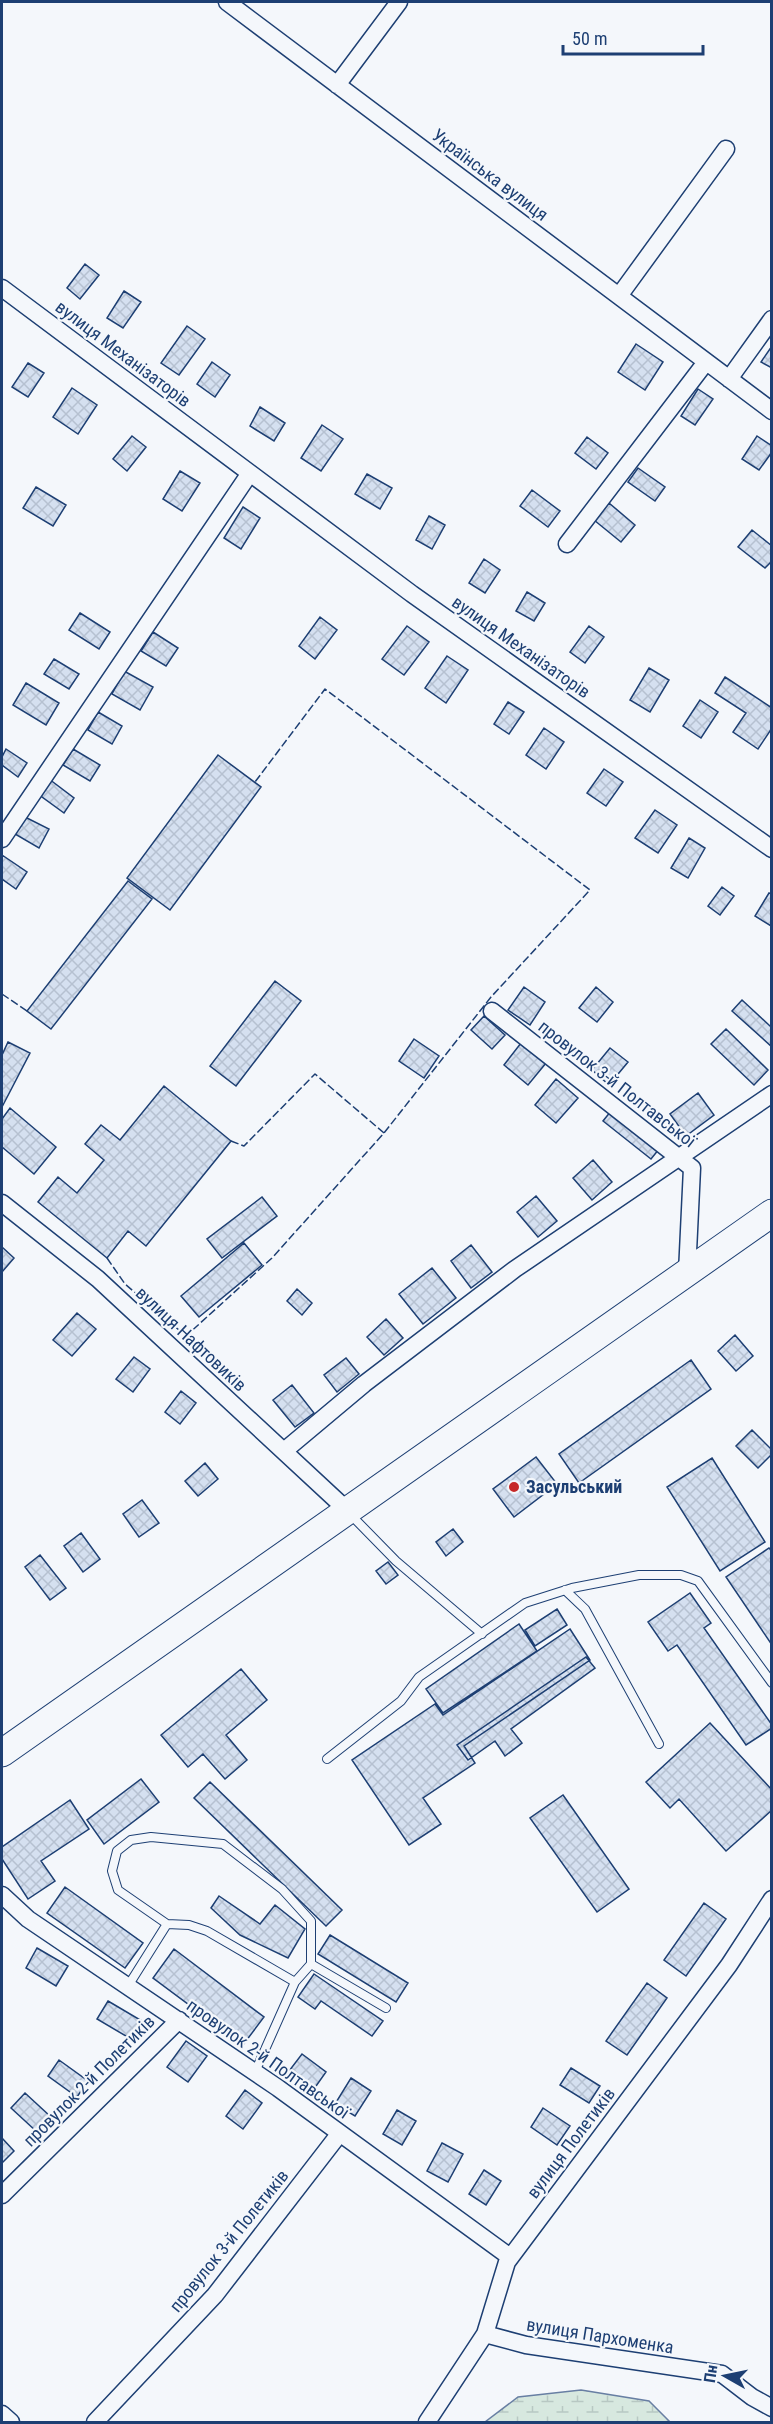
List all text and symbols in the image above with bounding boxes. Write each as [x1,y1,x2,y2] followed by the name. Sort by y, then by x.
[563,18,702,56] scale bar
[572,28,607,49] text: 50 m
[428,124,552,225] street label: Українська вулиця
[52,296,195,411] street label: вулиця Механізаторів
[448,591,594,702] street label: вулиця Механізаторів
[534,1016,701,1152] street label: провулок 3-й Полтавської
[132,1282,251,1395] street label: вулиця Нафтовиків
[526,1476,622,1497] place label: Засульський
[507,1480,521,1494] marker: Засульський
[183,1994,354,2123] street label: провулок 2-й Полтавської
[19,2011,159,2151] street label: провулок 2-й Полетиків
[522,2083,619,2202] street label: вулиця Полетиків
[165,2165,292,2316] street label: провулок 3-й Полетиків
[525,2314,675,2358] street label: вулиця Пархоменка
[695,2346,755,2406] north arrow
[700,2363,721,2384] text: Пн

